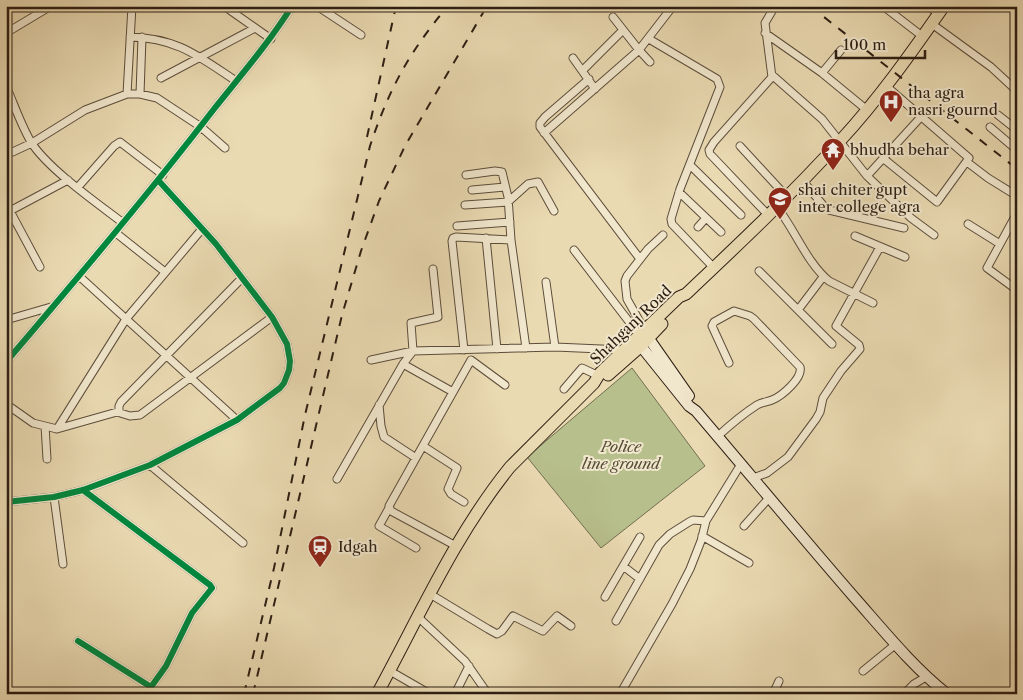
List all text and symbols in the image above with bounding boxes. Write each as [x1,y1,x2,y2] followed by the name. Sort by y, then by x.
[836,28,924,60] scale bar
[843,35,886,54] text: 100 m
[908,83,998,119] place label: tha agra nasri gournd
[878,89,904,123] hospital icon: tha agra nasri gournd
[820,137,846,171] temple icon: bhudha behar
[850,140,950,159] place label: bhudha behar
[798,180,920,216] place label: shai chiter gupt inter college agra
[767,186,793,220] school or university icon: shai chiter gupt inter college agra
[586,281,675,368] street label: Shahganj Road
[582,437,662,473] park label: Police line ground
[307,534,333,568] station icon: Idgah
[338,537,378,556] place label: Idgah

